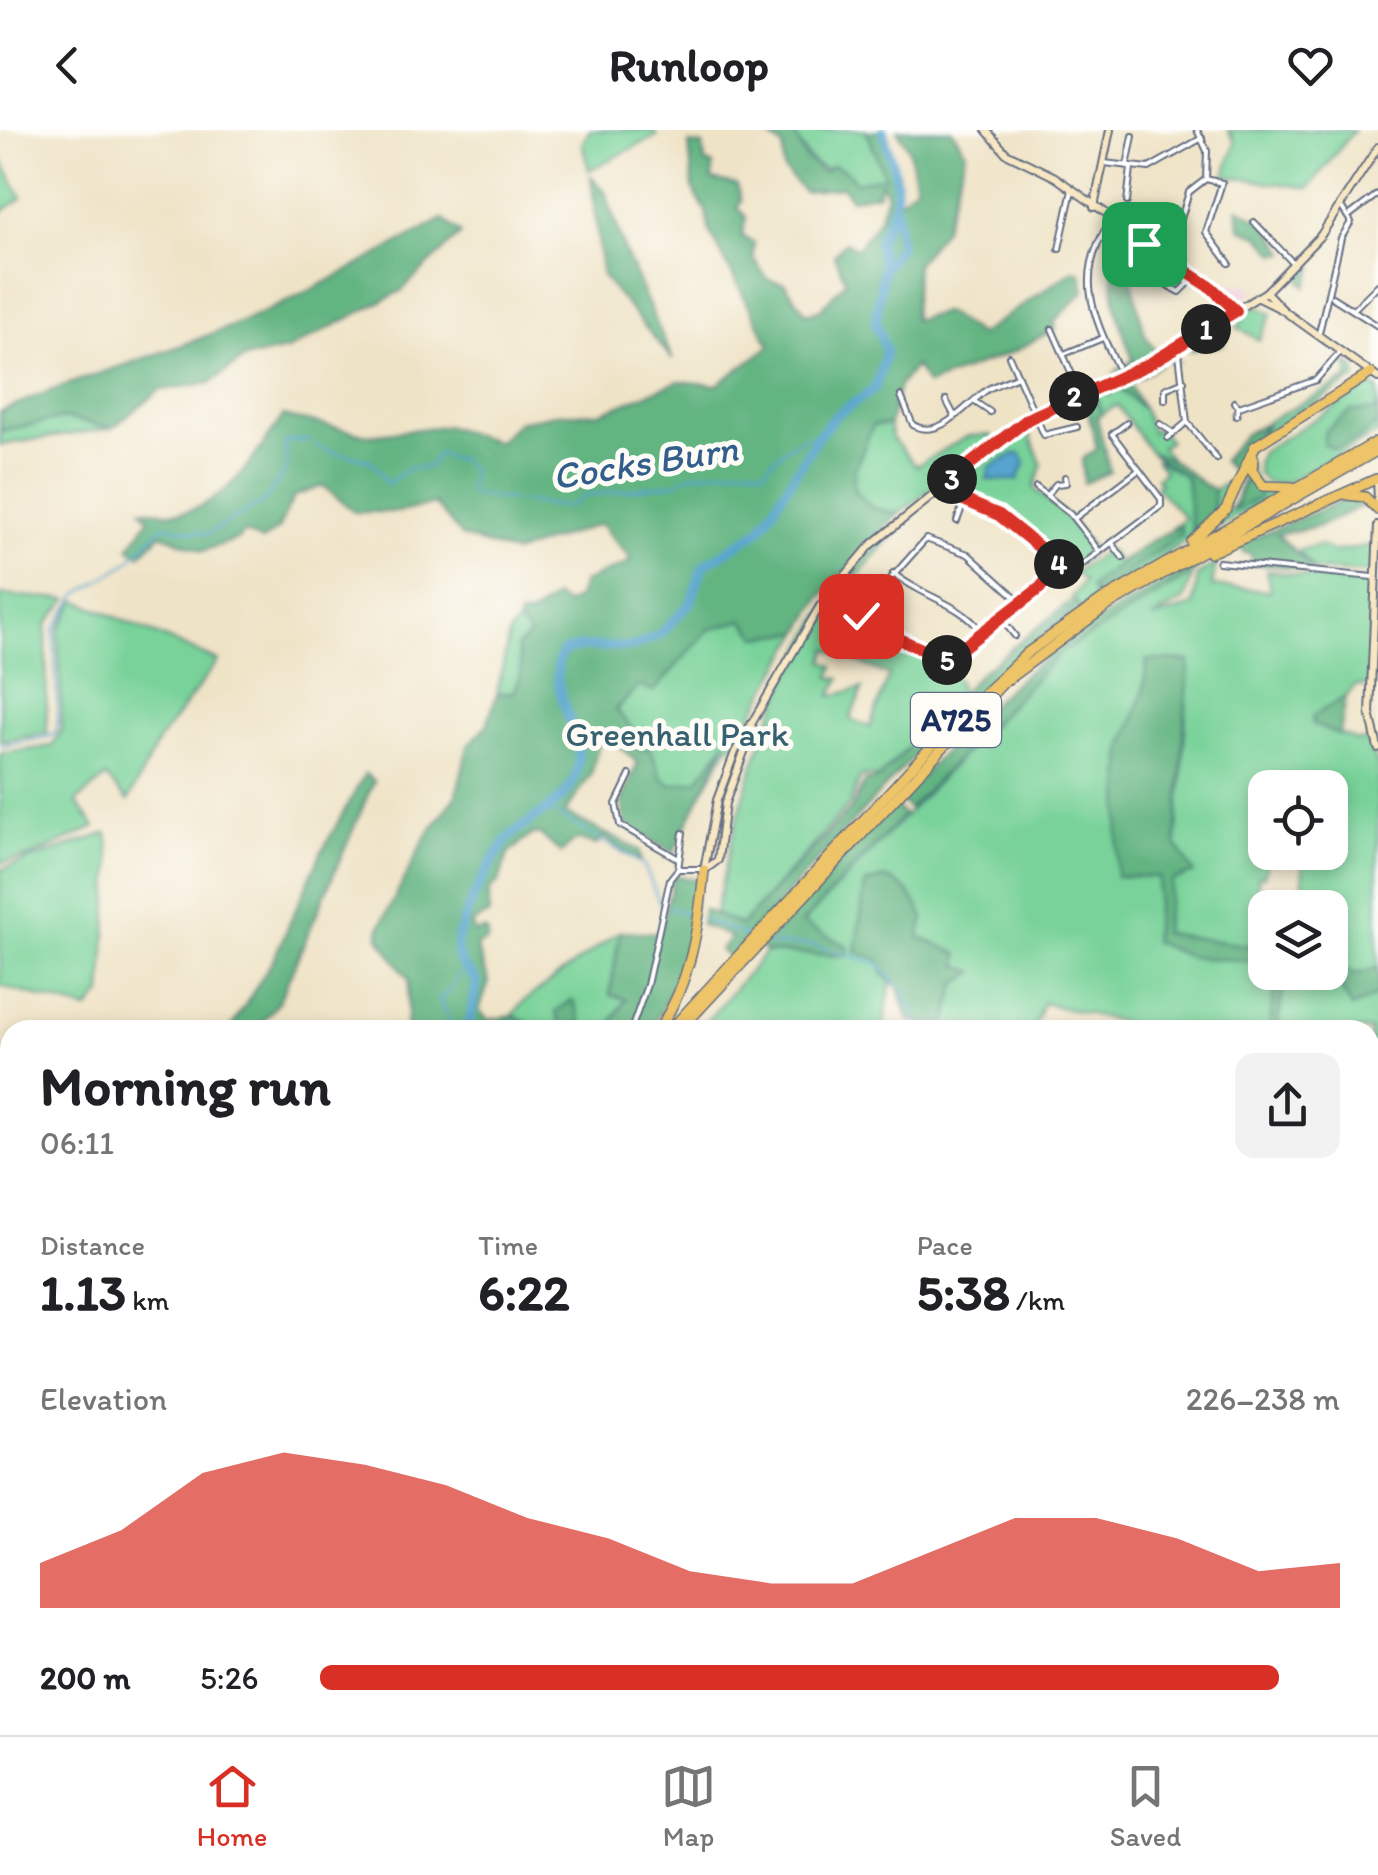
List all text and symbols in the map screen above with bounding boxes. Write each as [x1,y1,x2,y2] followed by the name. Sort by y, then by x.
[40,38,95,93] icon: back
[609,38,769,92] text: Runloop
[1283,38,1338,93] icon: heart
[1102,202,1187,287] pin
[1117,217,1172,272] icon: arrive
[1181,304,1231,354] pin: 1
[1200,312,1213,346] text: 1
[1049,371,1099,421] pin: 2
[1067,379,1081,413] text: 2
[549,425,742,499] water label: Cocks Burn
[927,454,977,504] pin: 3
[944,462,960,496] text: 3
[1034,539,1084,589] pin: 4
[1051,547,1067,581] text: 4
[819,574,904,659] pin
[834,589,889,644] icon: check
[922,635,972,685] pin: 5
[940,643,954,677] text: 5
[911,693,1001,747] road number: A725
[565,713,789,755] park label: Greenhall Park
[1248,770,1348,990] map controls
[1248,770,1348,870] button: locate
[1248,890,1348,990] button: layers
[40,1053,331,1119] text: Morning run
[1235,1053,1340,1158] button: share
[40,1124,114,1162] text: 06:11
[40,1228,145,1262] text: Distance
[478,1228,538,1262] text: Time
[917,1228,973,1262] text: Pace
[40,1262,126,1323] text: 1.13
[478,1262,570,1323] text: 6:22
[917,1262,1010,1323] text: 5:38
[126,1283,169,1317] text: km
[1010,1283,1065,1317] text: /km
[40,1380,167,1418] text: Elevation
[1186,1380,1340,1418] text: 226–238 m
[40,1659,130,1697] text: 200 m
[200,1659,258,1697] text: 5:26
[197,1759,267,1853] tab: Home
[661,1759,716,1853] tab: Map
[1110,1759,1181,1853] tab: Saved

